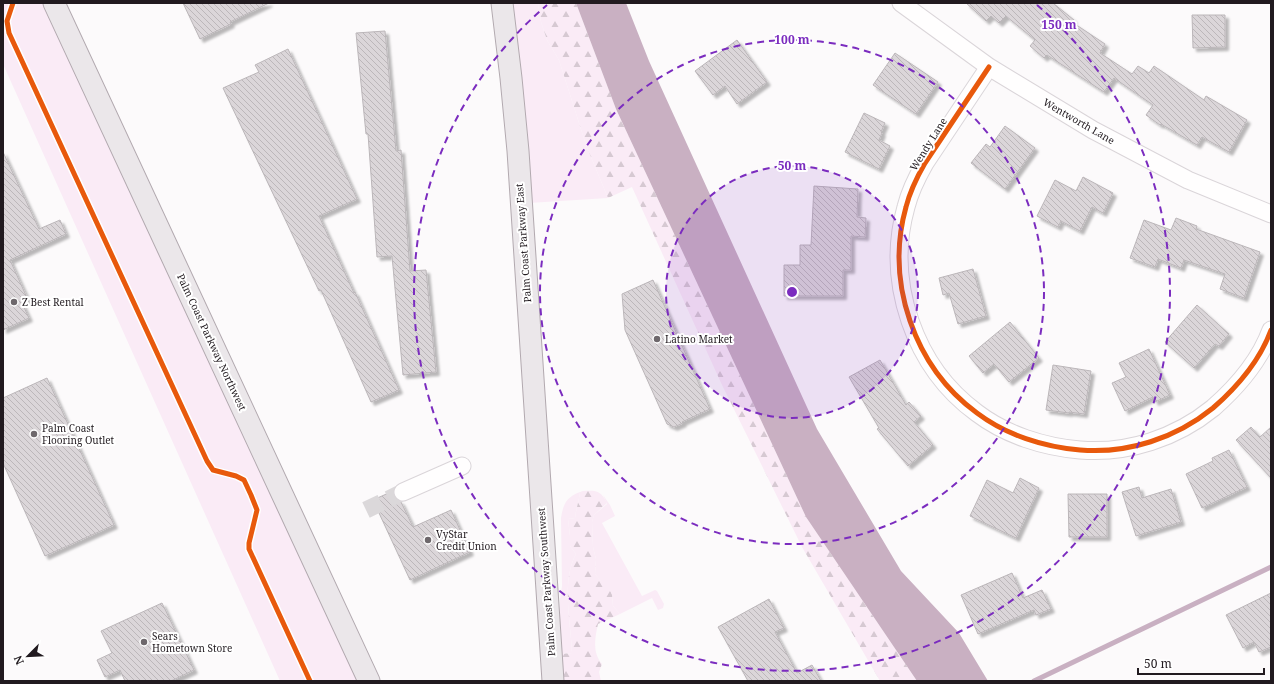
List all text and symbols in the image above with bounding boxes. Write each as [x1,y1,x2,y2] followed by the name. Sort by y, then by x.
[1041,16,1077,33] text: 150 m
[774,31,810,48] text: 100 m
[1041,95,1117,147] street label: Wentworth Lane
[906,115,950,173] street label: Wendy Lane
[778,157,806,174] text: 50 m
[512,182,534,303] street label: Palm Coast Parkway East
[174,271,250,413] street label: Palm Coast Parkway Northwest
[785,285,799,299] centre of rings
[22,295,84,309] place label: Z Best Rental
[9,297,19,307] marker: Z Best Rental
[665,332,733,346] place label: Latino Market
[652,334,662,344] marker: Latino Market
[42,421,115,447] place label: Palm Coast Flooring Outlet
[29,429,39,439] marker: Palm Coast Flooring Outlet
[534,507,558,657] street label: Palm Coast Parkway Southwest
[436,527,497,553] place label: VyStar Credit Union
[423,535,433,545] marker: VyStar Credit Union
[152,629,232,655] place label: Sears Hometown Store
[8,636,48,676] north arrow
[139,637,149,647] marker: Sears Hometown Store
[1138,650,1264,676] scale bar
[10,653,27,667] text: N
[1144,655,1172,672] text: 50 m

